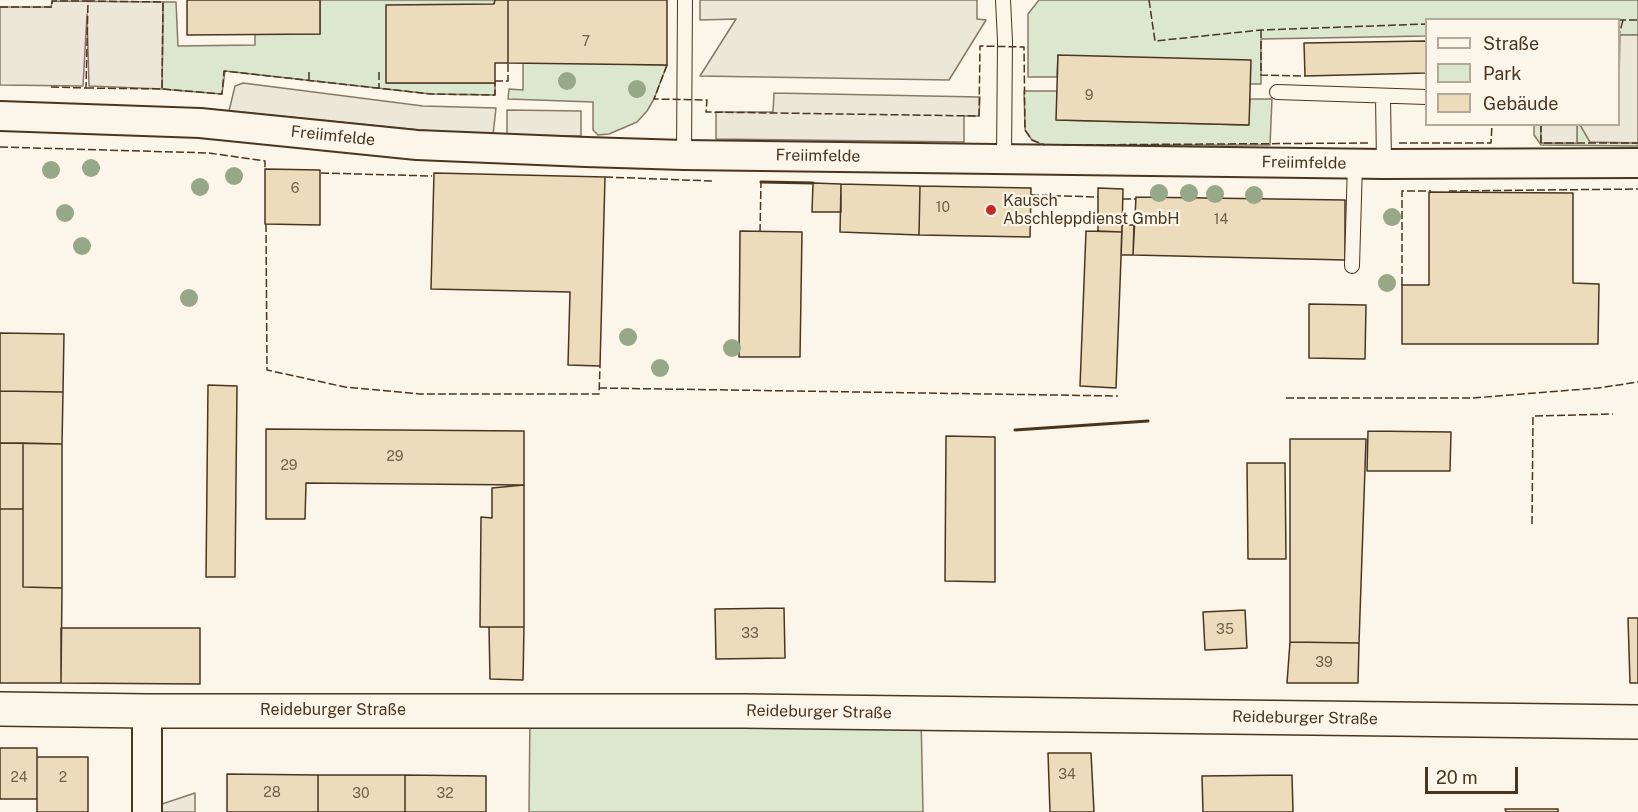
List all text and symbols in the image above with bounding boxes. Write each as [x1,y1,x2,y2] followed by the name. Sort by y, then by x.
[1425,18,1620,126] legend
[1483,33,1539,54] text: Straße
[582,34,590,50] house number: 7
[1483,63,1521,84] text: Park
[1085,88,1093,104] house number: 9
[1483,93,1558,114] text: Gebäude
[290,122,376,150] street label: Freiimfelde
[775,146,861,166] street label: Freiimfelde
[1261,153,1347,173] street label: Freiimfelde
[291,181,299,197] house number: 6
[1003,191,1179,229] place label: Kausch Abschleppdienst GmbH
[936,200,950,216] house number: 10
[984,203,998,217] marker: Kausch Abschleppdienst GmbH
[1214,212,1228,228] house number: 14
[386,449,404,465] house number: 29
[280,458,298,474] house number: 29
[1216,622,1234,638] house number: 35
[741,626,759,642] house number: 33
[1315,655,1333,671] house number: 39
[260,700,406,720] street label: Reideburger Straße
[746,701,892,723] street label: Reideburger Straße
[1232,707,1378,729] street label: Reideburger Straße
[1428,755,1521,793] scale bar
[1058,767,1076,783] house number: 34
[1436,767,1478,788] text: 20 m
[10,770,28,786] house number: 24
[59,770,67,786] house number: 2
[263,785,281,801] house number: 28
[352,786,370,802] house number: 30
[436,786,454,802] house number: 32

